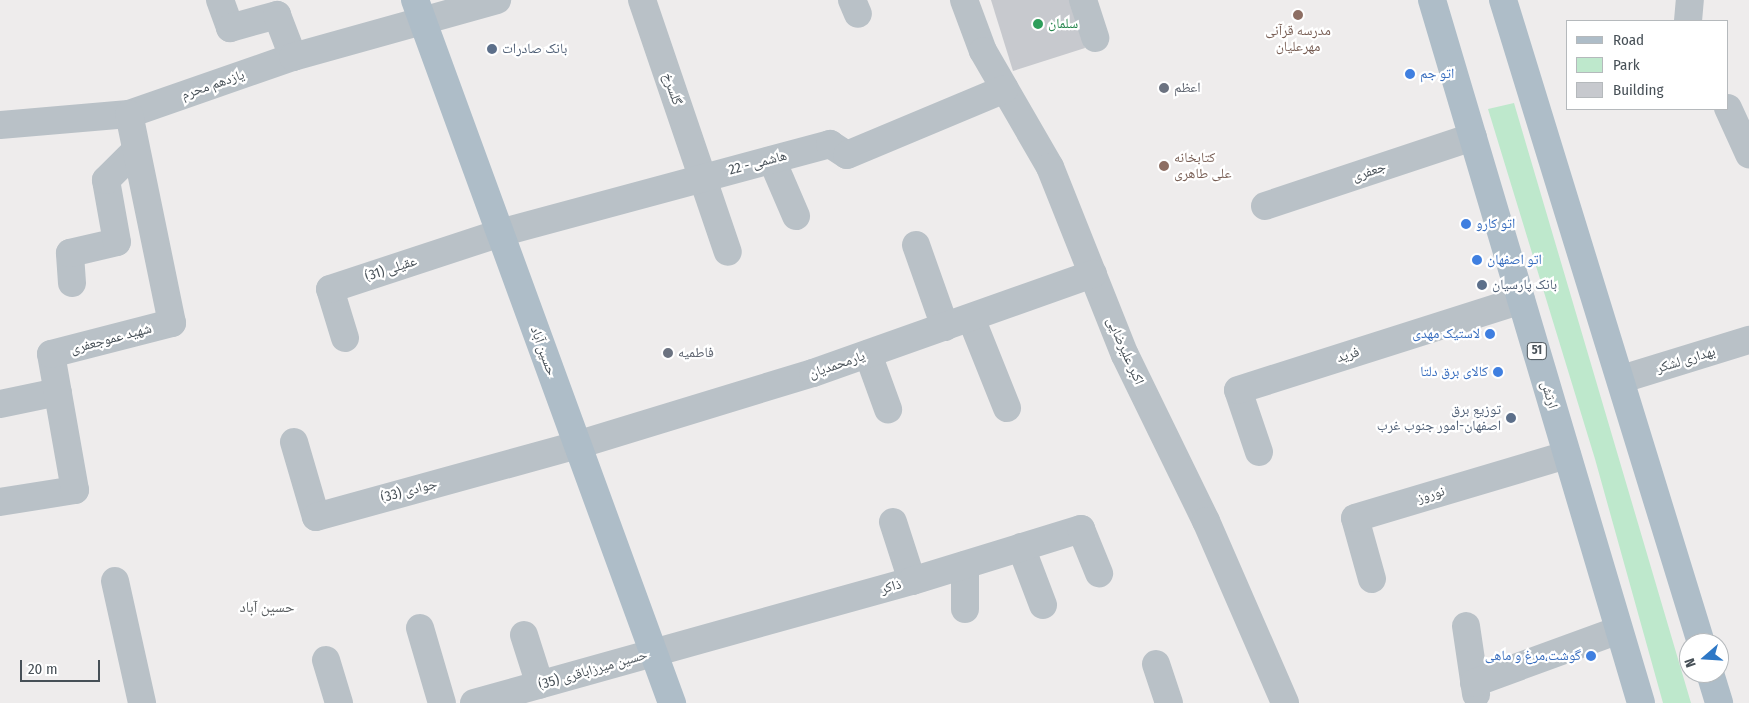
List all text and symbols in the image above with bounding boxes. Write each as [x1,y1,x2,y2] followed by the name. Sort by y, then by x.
[1292,9,1304,21] marker: مدرسه قرآنی مهرعلیان
[1048,16,1078,32] place label: سلمان
[1032,18,1044,30] marker: سلمان
[1566,20,1729,110] legend
[1265,23,1331,56] place label: مدرسه قرآنی مهرعلیان
[1613,31,1644,49] text: Road
[502,41,567,57] place label: بانک صادرات
[486,43,498,55] marker: بانک صادرات
[1613,56,1640,74] text: Park
[179,66,247,104] street label: یازدهم محرم
[1420,66,1454,82] place label: اتو جم
[1404,68,1416,80] marker: اتو جم
[659,71,685,107] street label: گلسرخ
[1174,80,1201,96] place label: اعظم
[1613,81,1664,99] text: Building
[1158,82,1170,94] marker: اعظم
[727,147,789,179] street label: هاشمی - 22
[1174,150,1232,182] place label: کتابخانه علی طاهری
[1350,158,1388,186] street label: جعفری
[1158,160,1170,172] marker: کتابخانه علی طاهری
[1476,216,1515,232] place label: اتو کارو
[1460,218,1472,230] marker: اتو کارو
[1487,252,1542,268] place label: اتو اصفهان
[363,253,419,285] street label: عقیلی (31)
[1471,254,1483,266] marker: اتو اصفهان
[1492,277,1557,293] place label: بانک پارسیان
[1476,279,1488,291] marker: بانک پارسیان
[1103,315,1147,387] street label: اکبر علیرضایی
[69,320,153,358] street label: شهید عموجعفری
[526,324,560,378] street label: حسین آباد
[1412,326,1480,342] place label: لاستیک مهدی
[1484,328,1496,340] marker: لاستیک مهدی
[1526,342,1548,361] road number: 51
[1654,343,1718,377] street label: بهداری لشکر
[1335,344,1361,366] street label: فرید
[678,345,714,361] place label: فاطمیه
[662,347,674,359] marker: فاطمیه
[807,348,867,382] street label: یارمحمدیان
[1420,364,1488,380] place label: کالای برق دلتا
[1492,366,1504,378] marker: کالای برق دلتا
[1537,379,1561,411] street label: ارتش
[1377,402,1501,434] place label: توزیع برق اصفهان-امور جنوب غرب
[1505,412,1517,424] marker: توزیع برق اصفهان-امور جنوب غرب
[379,475,439,507] street label: جوادی (33)
[1415,483,1447,507] street label: نوروز
[879,576,903,598] street label: ذاکر
[240,599,294,617] district label: حسین آباد
[1679,633,1729,683] north arrow
[537,646,649,694] street label: حسین میرزاباقری (35)
[1485,648,1581,664] place label: گوشت،مرغ و ماهی
[22,650,102,682] scale bar
[1585,650,1597,662] marker: گوشت،مرغ و ماهی
[1681,656,1700,669] text: N
[28,660,58,678] text: 20 m

